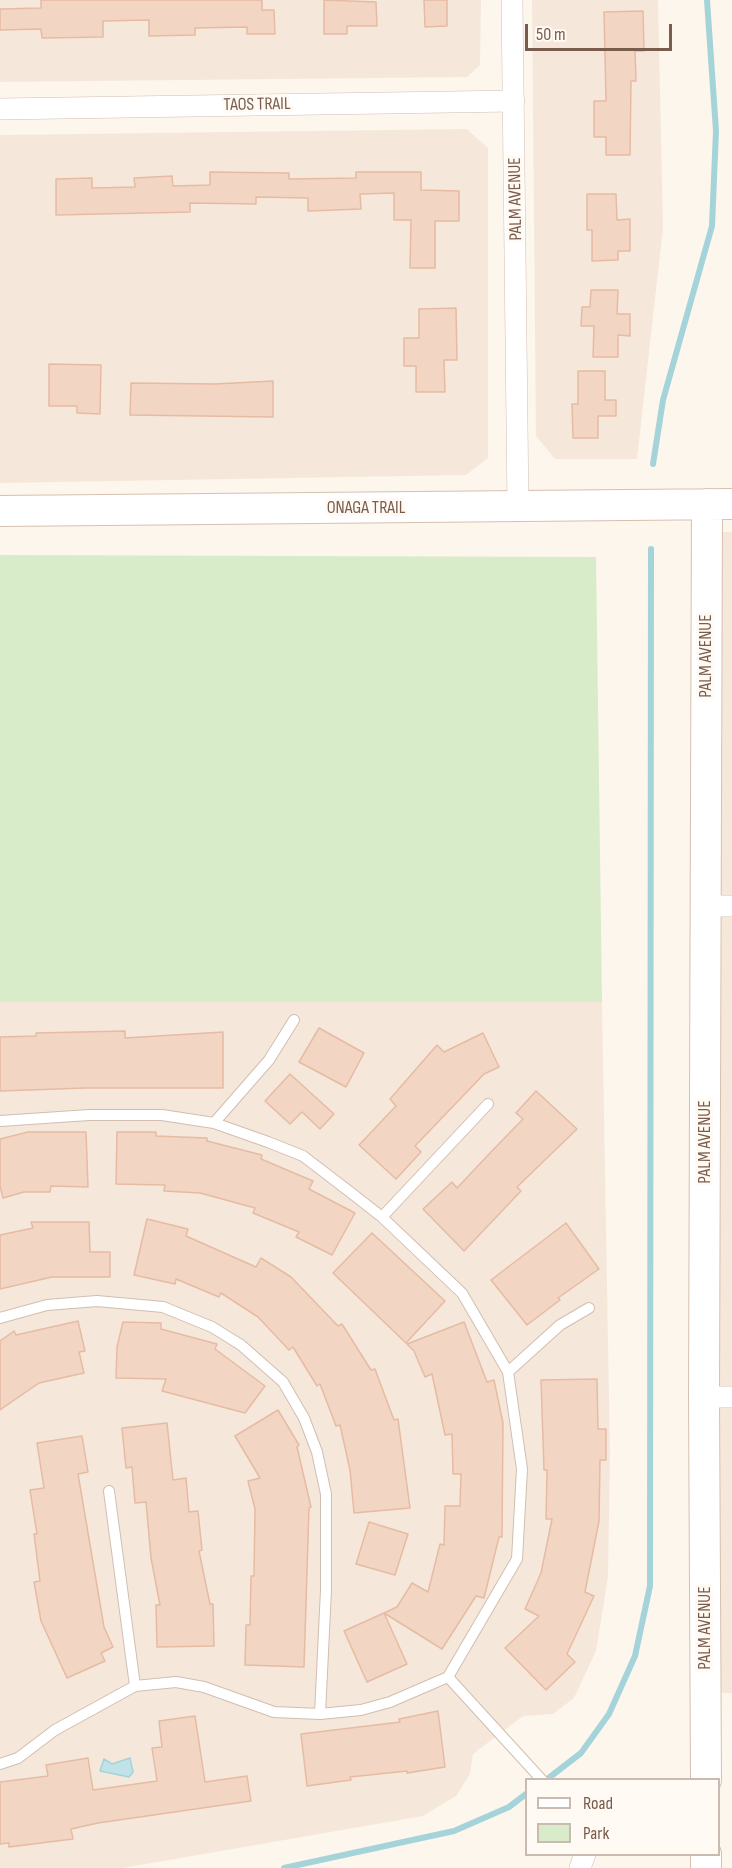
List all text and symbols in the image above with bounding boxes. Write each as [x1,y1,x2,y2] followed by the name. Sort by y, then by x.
[528,12,675,50] scale bar
[536,24,566,45] text: 50 m
[223,94,291,116] street label: TAOS TRAIL
[504,157,528,241] street label: PALM AVENUE
[327,497,405,519] street label: ONAGA TRAIL
[695,614,717,698] street label: PALM AVENUE
[694,1100,716,1184] street label: PALM AVENUE
[694,1586,716,1670] street label: PALM AVENUE
[525,1778,720,1856] legend
[583,1793,613,1814] text: Road
[583,1823,609,1844] text: Park

